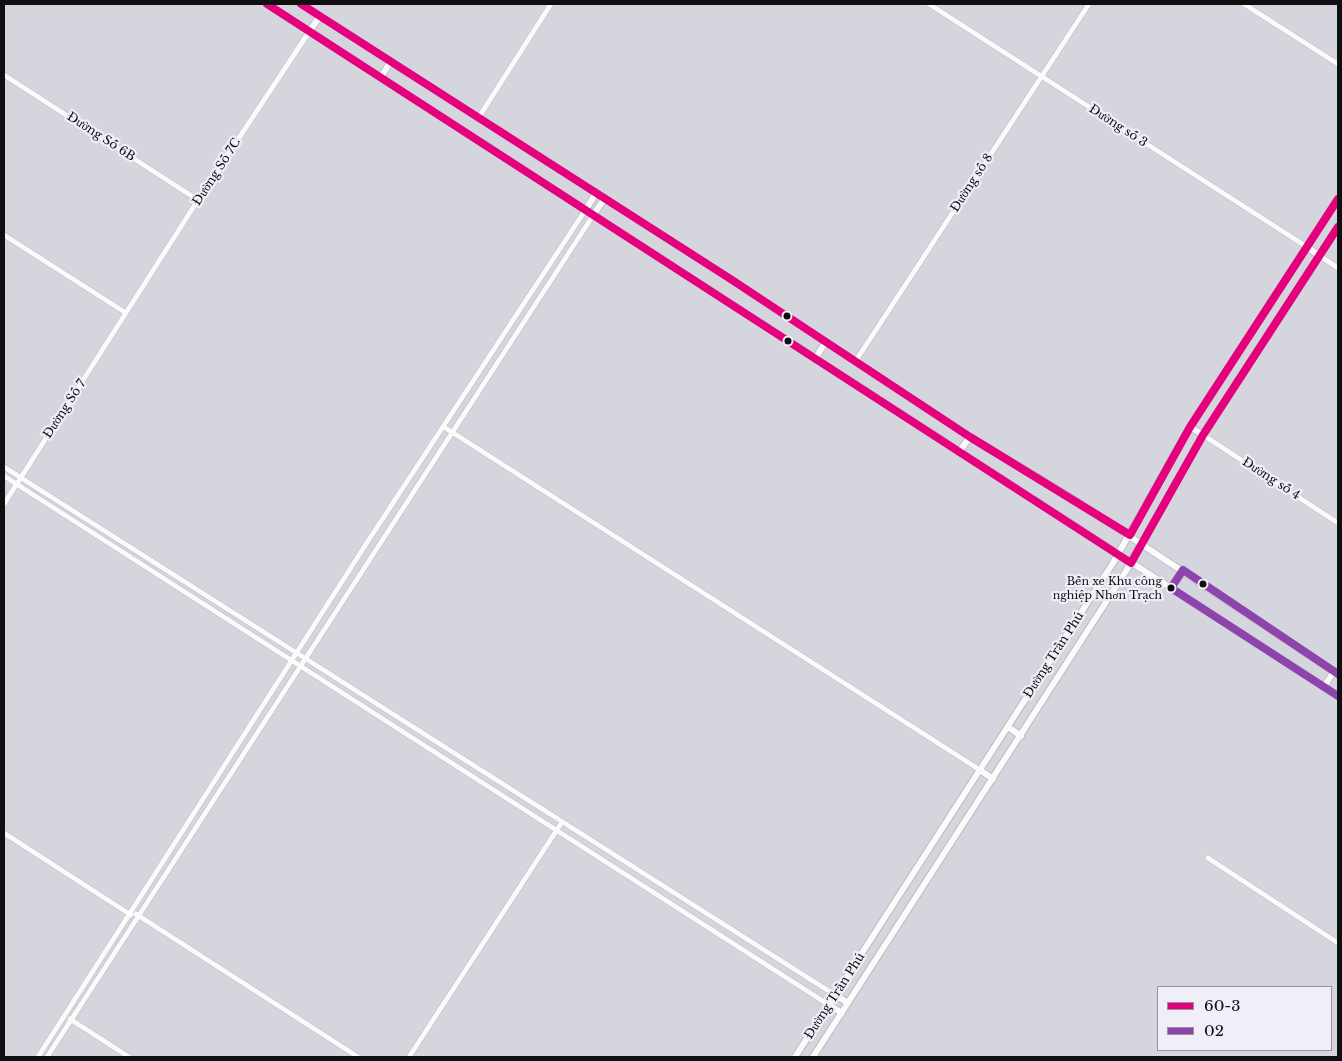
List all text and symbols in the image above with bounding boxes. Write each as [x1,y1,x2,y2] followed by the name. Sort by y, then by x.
[1086,102,1150,150] street label: Đường số 3
[64,110,138,164] street label: Đường Số 6B
[190,136,244,208] street label: Đường Số 7C
[948,151,996,215] street label: Đường số 8
[782,311,792,321] unlabelled marker
[783,336,793,346] unlabelled marker
[41,377,89,441] street label: Đường Số 7
[1239,455,1303,503] street label: Đường số 4
[1053,575,1162,601] place label: Bến xe Khu công nghiệp Nhơn Trạch
[1198,579,1208,589] unlabelled marker
[1166,583,1176,593] marker: Bến xe Khu công nghiệp Nhơn Trạch
[1021,609,1087,701] street label: Đường Trần Phú
[802,950,868,1042] street label: Đường Trần Phú
[1157,986,1332,1051] legend
[1204,996,1241,1015] text: 60-3
[1204,1021,1224,1040] text: 02

